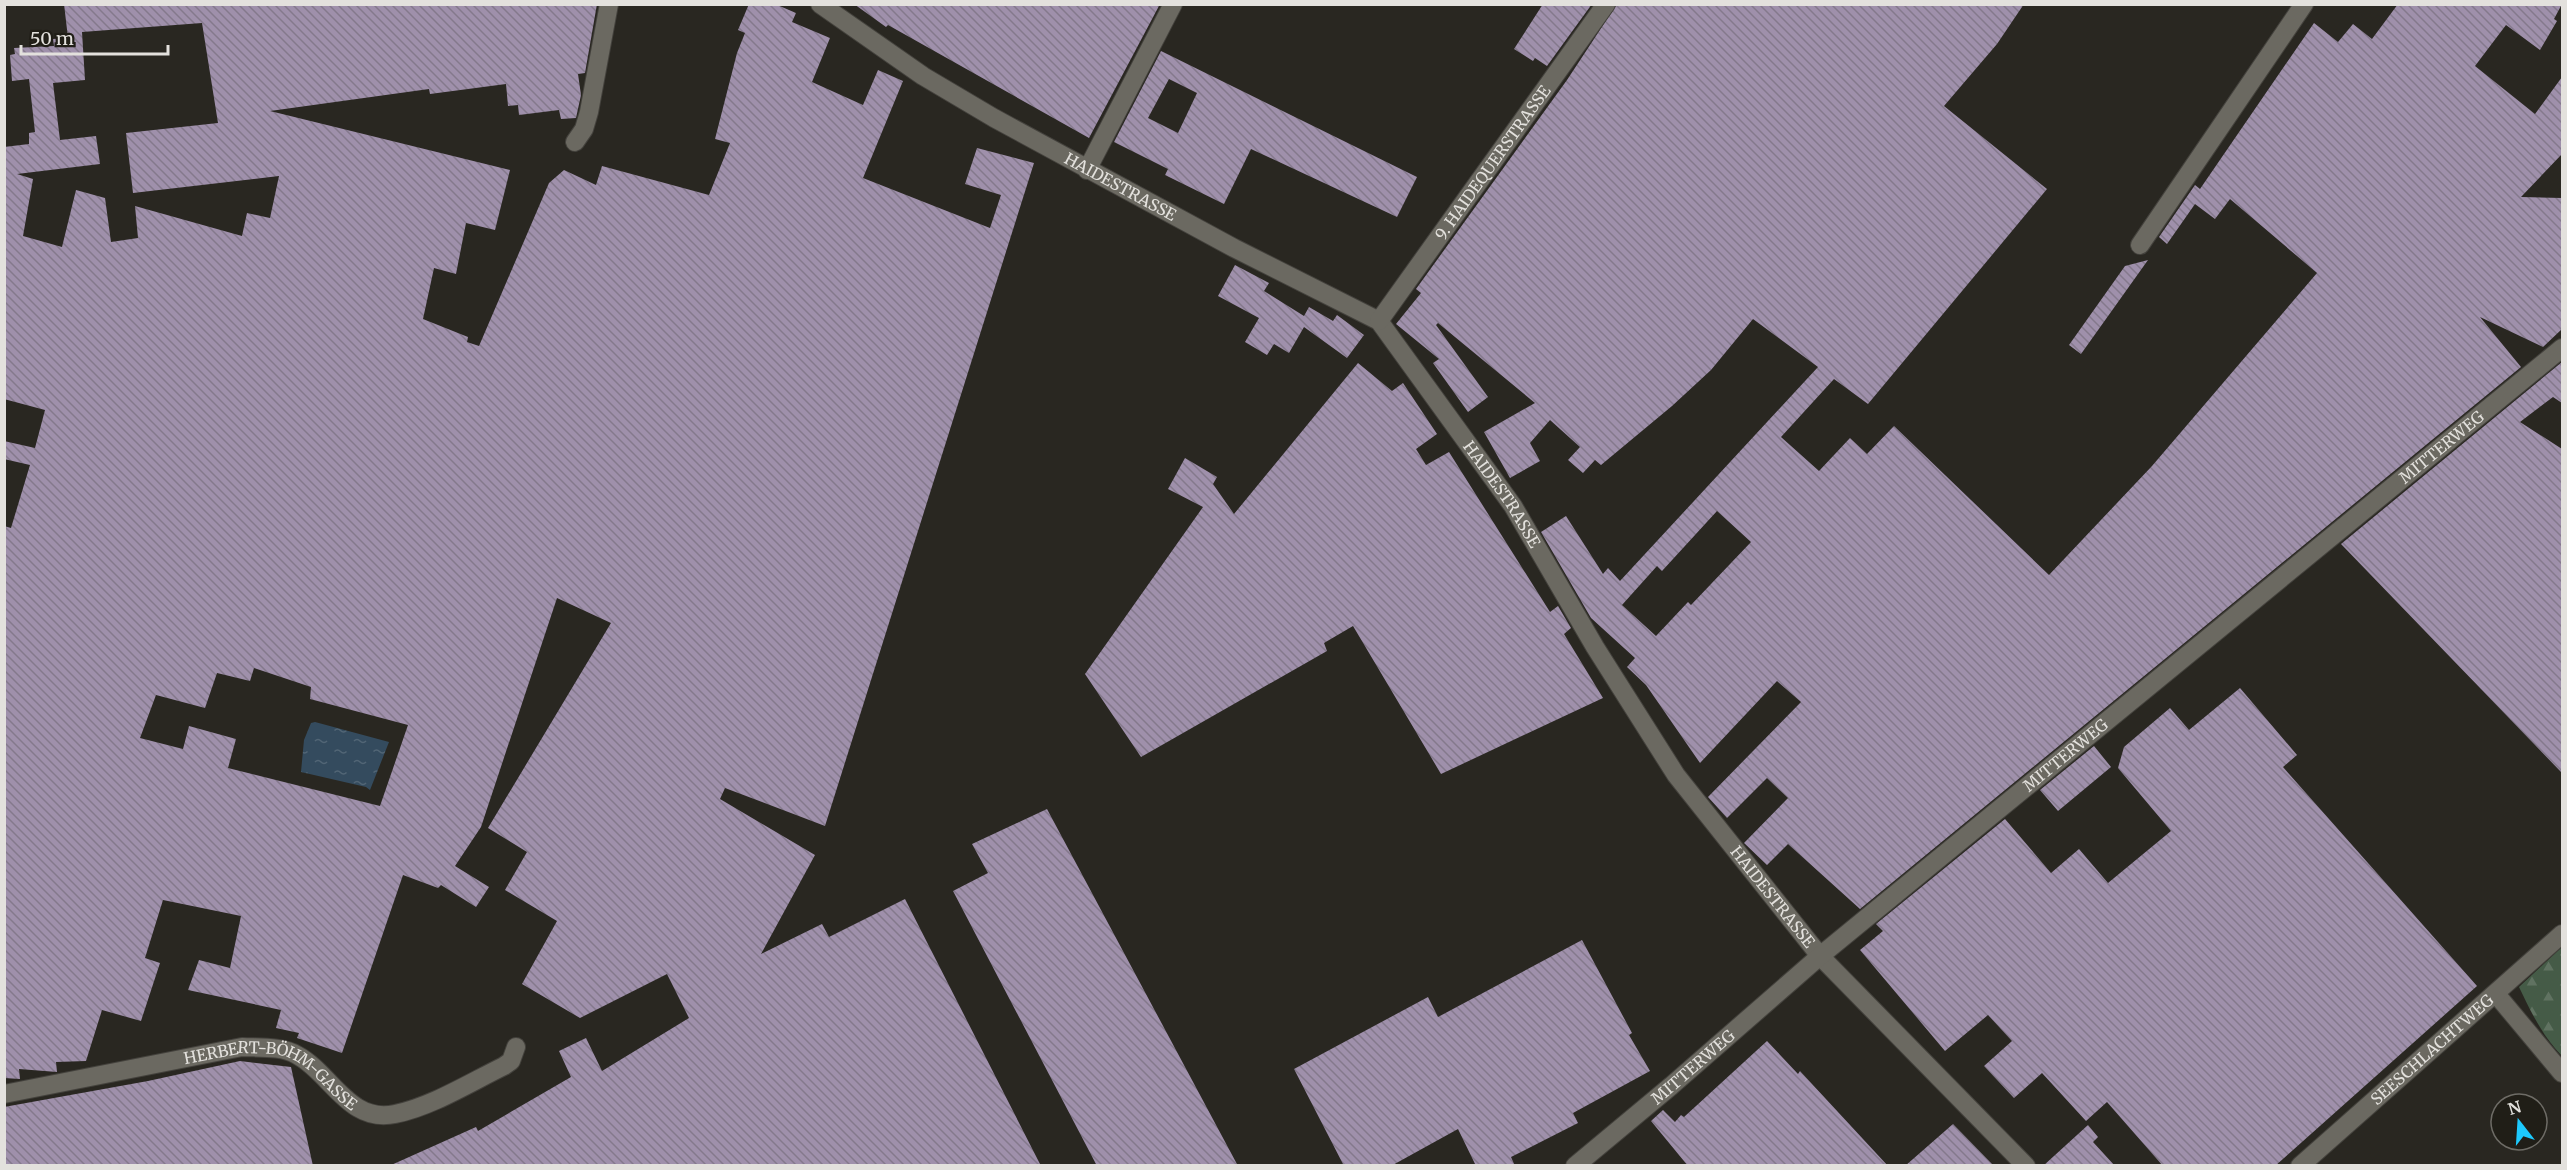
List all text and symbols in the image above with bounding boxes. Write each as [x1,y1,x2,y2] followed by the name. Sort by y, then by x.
[21,18,168,56] scale bar
[30,27,74,50] text: 50 m
[1430,81,1555,244] street label: 9. HAIDEQUERSTRASSE
[1061,148,1181,225] street label: HAIDESTRASSE
[2395,406,2488,487] street label: MITTERWEG
[1459,437,1545,552] street label: HAIDESTRASSE
[2019,714,2112,795] street label: MITTERWEG
[1726,842,1820,952] street label: HAIDESTRASSE
[2366,989,2498,1109] street label: SEESCHLACHTWEG
[1647,1025,1739,1108] street label: MITTERWEG
[182,1037,362,1115] street label: HERBERT-BÖHM-GASSE
[2489,1092,2549,1152] north arrow
[2506,1096,2524,1119] text: N

